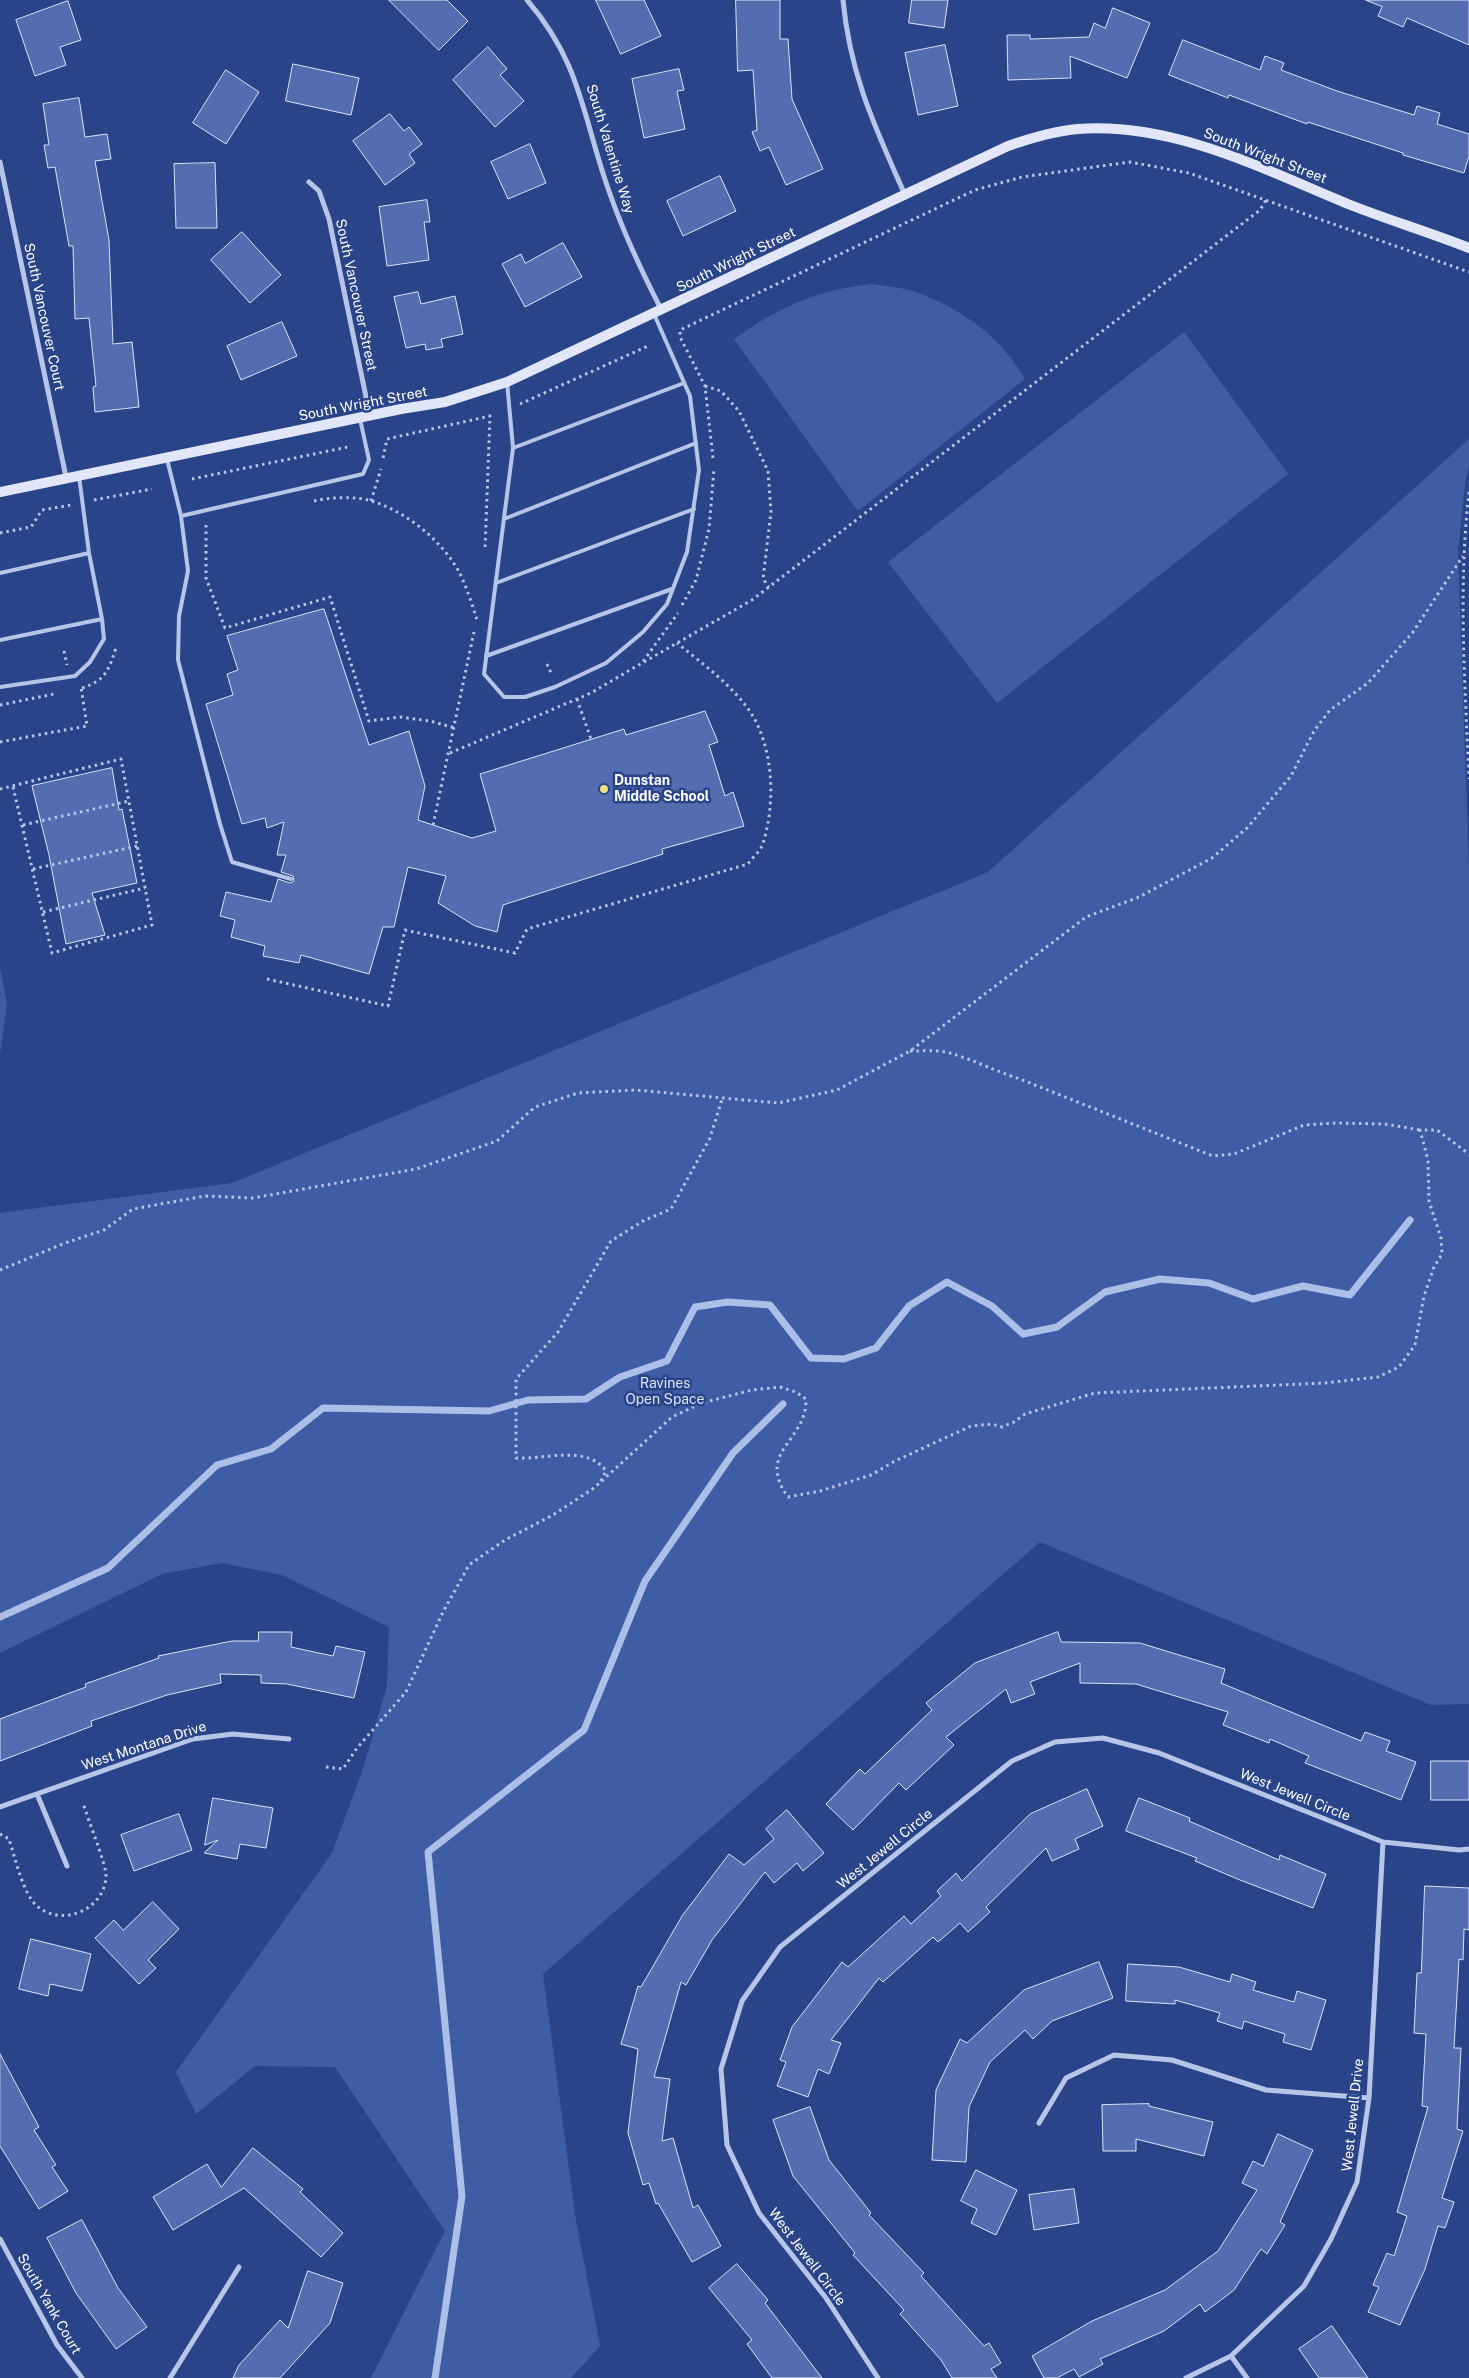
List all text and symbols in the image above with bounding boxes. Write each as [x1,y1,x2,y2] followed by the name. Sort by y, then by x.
[582,82,638,216] street label: South Valentine Way
[1201,125,1329,187] street label: South Wright Street
[332,217,380,373] street label: South Vancouver Street
[674,224,798,296] street label: South Wright Street
[20,242,68,392] street label: South Vancouver Court
[297,383,429,425] street label: South Wright Street
[614,773,709,806] place label: Dunstan Middle School
[598,783,610,795] marker: Dunstan Middle School
[626,1376,704,1408] park label: Ravines Open Space
[79,1718,209,1774] street label: West Montana Drive
[1237,1765,1353,1825] street label: West Jewell Circle
[834,1805,936,1893] street label: West Jewell Circle
[1339,2058,1367,2172] street label: West Jewell Drive
[765,2205,849,2309] street label: West Jewell Circle
[13,2251,85,2357] street label: South Yank Court

